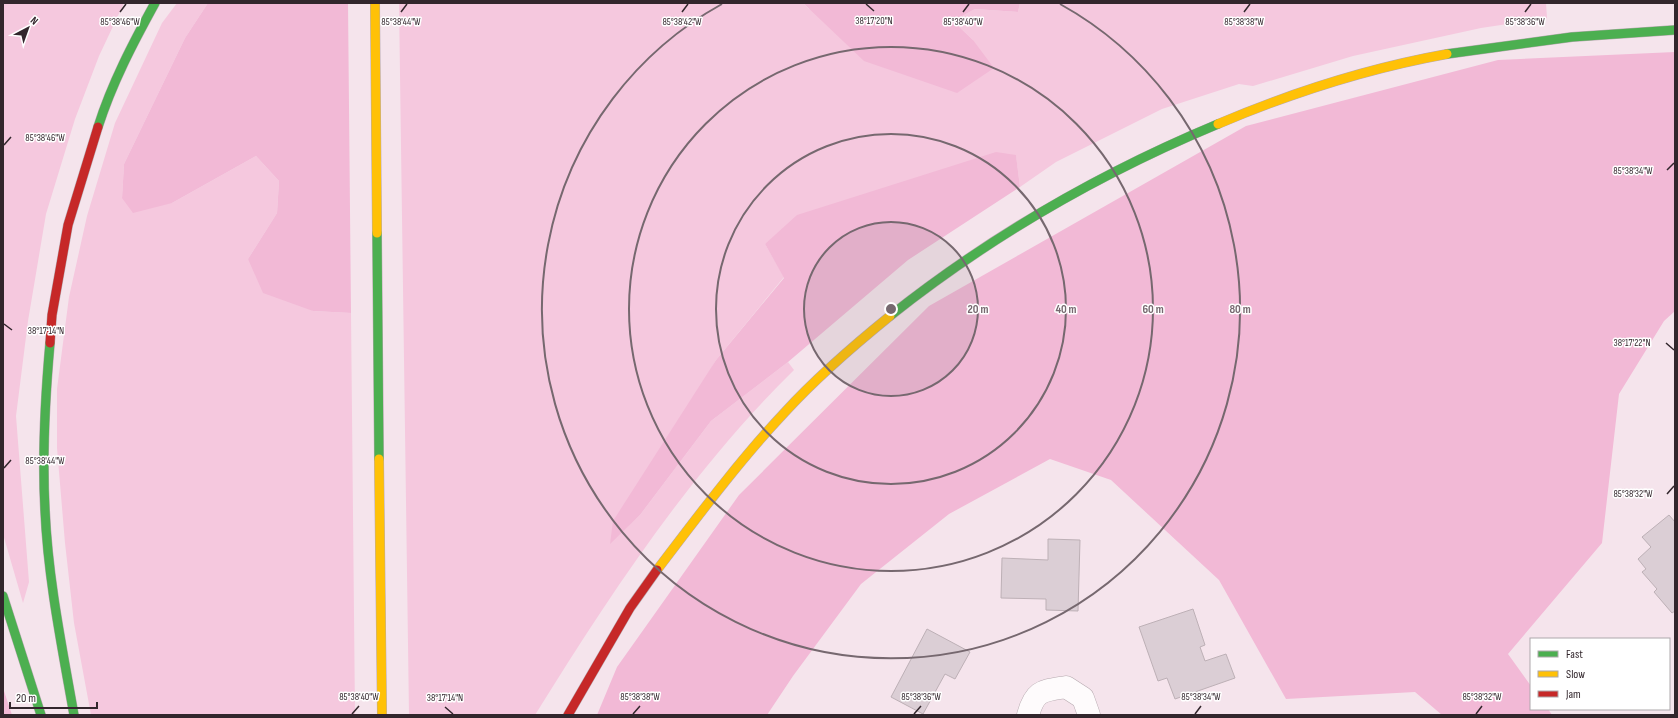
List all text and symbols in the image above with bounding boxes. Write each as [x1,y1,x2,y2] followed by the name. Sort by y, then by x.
[8,8,48,48] north arrow
[28,14,41,28] text: N
[855,15,893,27] text: 38°17'20"N
[100,16,140,28] text: 85°38'46"W
[381,16,421,28] text: 85°38'44"W
[662,16,702,28] text: 85°38'42"W
[943,16,983,28] text: 85°38'40"W
[1224,16,1264,28] text: 85°38'38"W
[1505,16,1545,28] text: 85°38'36"W
[25,132,65,144] text: 85°38'46"W
[1613,165,1653,177] text: 85°38'34"W
[884,302,898,316] centre of rings
[968,302,988,317] text: 20 m
[1055,302,1077,317] text: 40 m
[1142,302,1164,317] text: 60 m
[1229,302,1251,317] text: 80 m
[28,325,64,337] text: 38°17'14"N
[1614,337,1651,349] text: 38°17'22"N
[25,455,65,467] text: 85°38'44"W
[1613,488,1653,500] text: 85°38'32"W
[1530,638,1670,710] legend
[1566,647,1583,662] text: Fast
[1566,667,1585,682] text: Slow
[10,684,97,710] scale bar
[1565,687,1581,702] text: Jam
[16,691,36,706] text: 20 m
[339,691,379,703] text: 85°38'40"W
[620,691,660,703] text: 85°38'38"W
[901,691,941,703] text: 85°38'36"W
[1181,691,1221,703] text: 85°38'34"W
[1462,691,1502,703] text: 85°38'32"W
[427,692,463,704] text: 38°17'14"N

